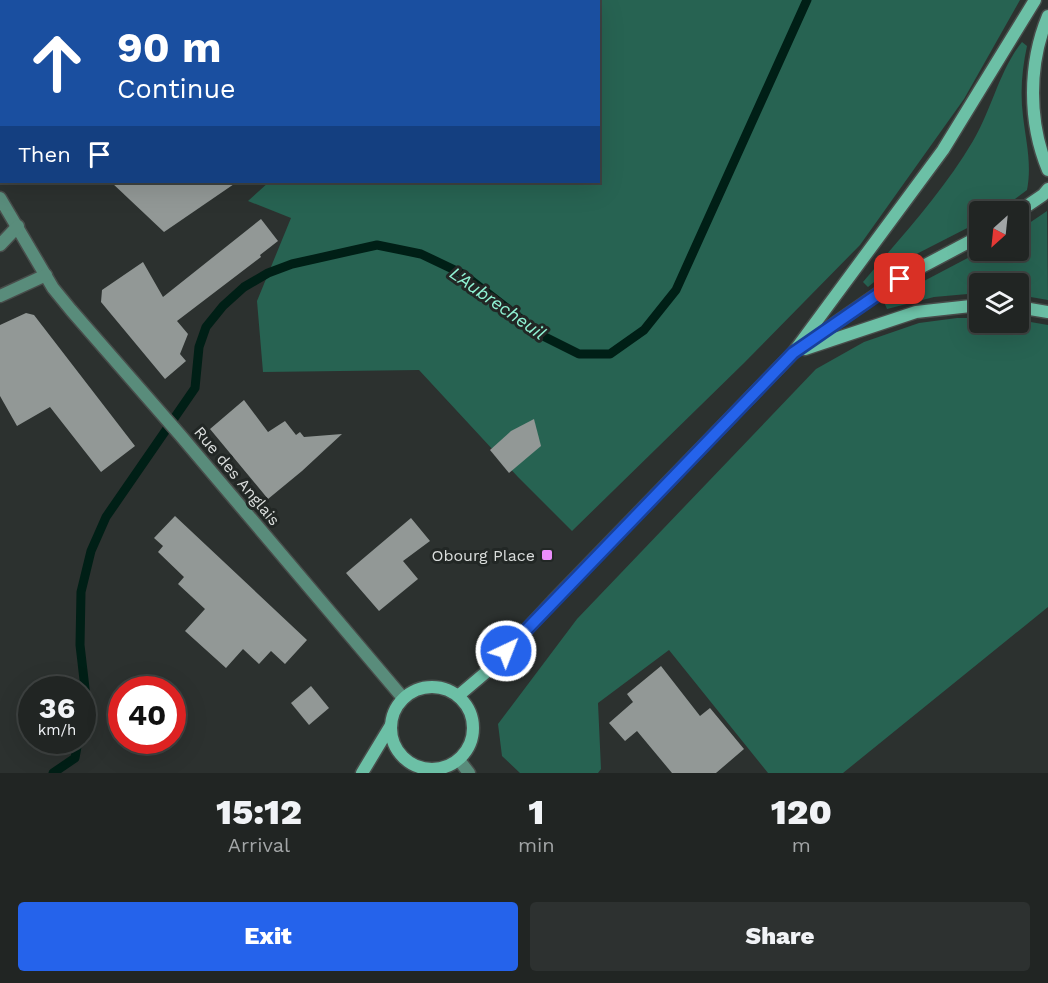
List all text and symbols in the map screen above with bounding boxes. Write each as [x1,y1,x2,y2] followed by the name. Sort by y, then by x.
[117,23,221,72] text: 90 m
[18,24,96,102] icon: ahead
[117,73,236,105] text: Continue
[83,138,116,171] icon: arrive
[18,142,71,167] text: Then
[969,201,1029,261] north arrow
[969,201,1029,333] map controls
[874,253,925,304] pin
[446,262,550,344] water label: L'Aubrecheuil
[883,262,916,295] icon: arrive
[969,273,1029,333] button: layers
[190,423,284,529] street label: Rue des Anglais
[432,546,535,565] place label: Obourg Place
[540,548,554,562] marker: Obourg Place
[474,619,538,683] position arrow
[108,676,186,754] speed limit sign: 40
[39,690,75,725] text: 36
[38,721,76,739] text: km/h
[216,791,302,833] text: 15:12
[528,791,544,833] text: 1
[771,791,832,833] text: 120
[228,833,290,857] text: Arrival
[518,833,555,857] text: min
[792,833,811,857] text: m
[18,902,518,971] button: Exit
[530,902,1030,971] button: Share

